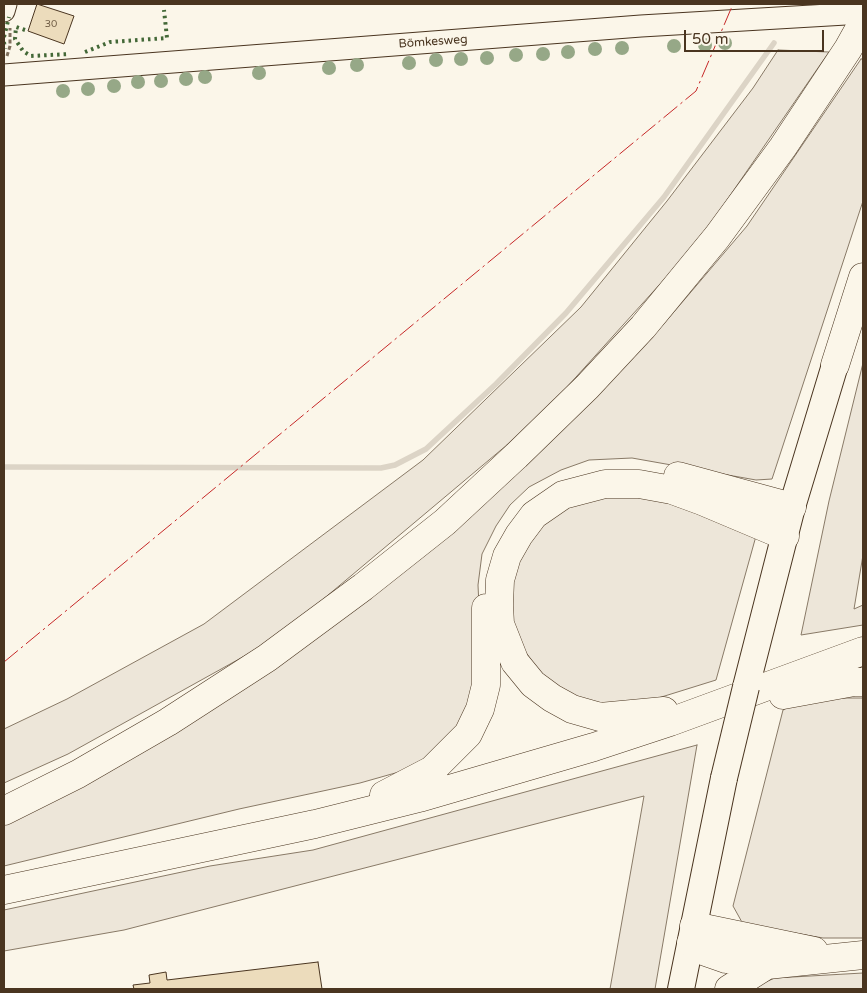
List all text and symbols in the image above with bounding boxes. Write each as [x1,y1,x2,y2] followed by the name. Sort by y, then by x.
[45,18,57,30] house number: 30
[687,20,827,52] scale bar
[692,30,729,48] text: 50 m
[398,32,468,52] street label: Bömkesweg

